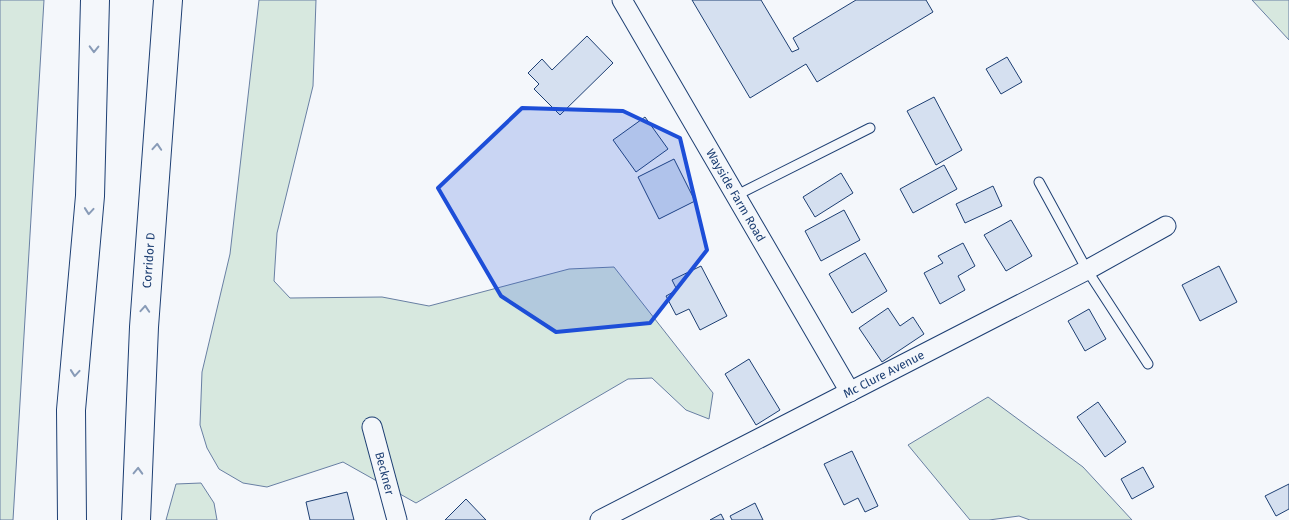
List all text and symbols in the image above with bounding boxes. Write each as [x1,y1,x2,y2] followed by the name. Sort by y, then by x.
[88,45,99,53] one-way arrow
[152,143,163,151] one-way arrow
[703,146,768,244] street label: Wayside Farm Road
[83,207,94,215] one-way arrow
[140,232,158,289] street label: Corridor D
[140,305,151,313] one-way arrow
[841,348,927,401] street label: Mc Clure Avenue
[69,369,80,377] one-way arrow
[372,450,397,497] street label: Beckner
[133,467,144,475] one-way arrow

